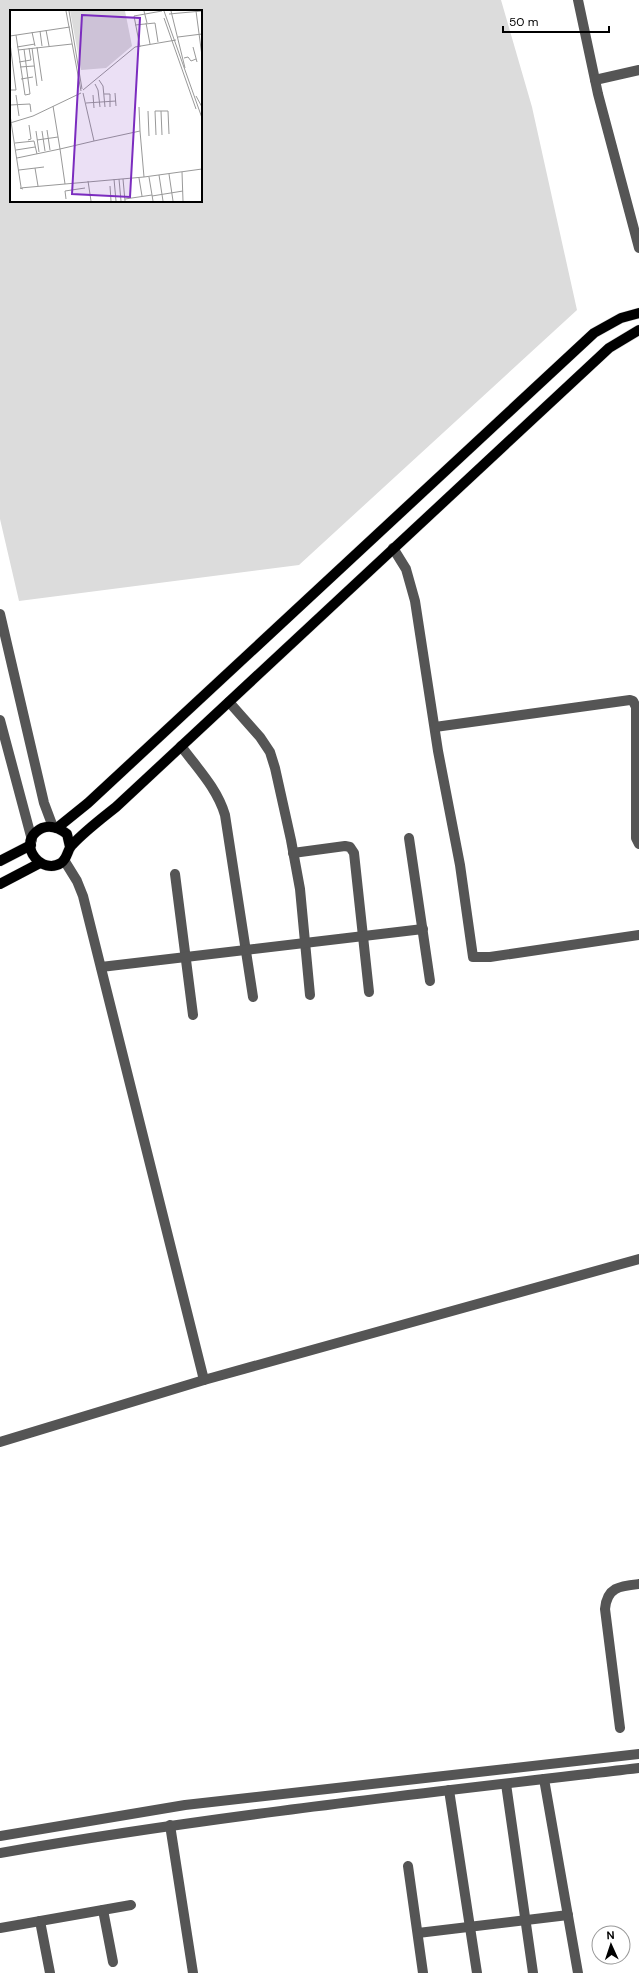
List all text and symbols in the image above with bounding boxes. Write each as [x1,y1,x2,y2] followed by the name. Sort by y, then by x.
[503,8,609,34] scale bar
[10,10,202,202] inset map
[509,14,538,30] text: 50 m
[591,1925,631,1965] north arrow
[606,1928,615,1942] text: N

